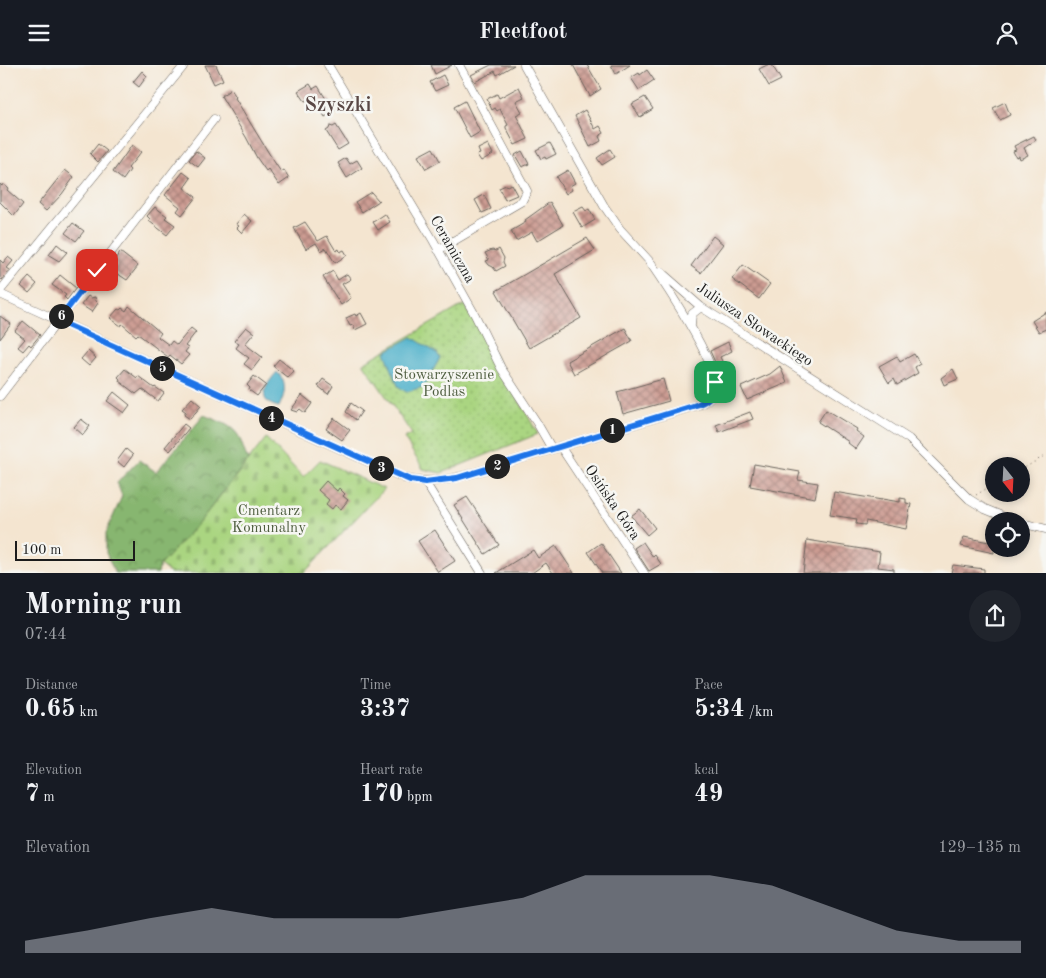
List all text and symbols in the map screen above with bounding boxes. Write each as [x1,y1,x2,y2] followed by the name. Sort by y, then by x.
[25,19,53,47] icon: menu
[993,19,1021,47] icon: person
[479,21,567,43] text: Fleetfoot
[305,96,372,116] district label: Szyszki
[426,213,477,287] street label: Ceramiczna
[76,249,118,291] pin
[83,256,111,284] icon: check
[693,281,815,370] street label: Juliusza Słowackiego
[48,303,74,329] pin: 6
[57,309,66,323] text: 6
[150,355,174,381] pin: 5
[158,361,167,375] text: 5
[694,361,736,403] pin
[394,368,494,400] park label: Stowarzyszenie Podlas
[701,368,729,396] icon: arrive
[258,405,284,431] pin: 4
[267,411,276,425] text: 4
[600,417,624,443] pin: 1
[608,423,617,437] text: 1
[484,453,510,479] pin: 2
[368,455,394,481] pin: 3
[985,457,1030,503] north arrow
[985,457,1030,557] map controls
[493,459,502,473] text: 2
[377,461,386,475] text: 3
[581,463,643,544] street label: Osińska Góra
[232,504,306,536] park label: Cmentarz Komunalny
[985,512,1030,557] button: locate
[15,538,135,561] scale bar
[22,543,61,557] text: 100 m
[969,590,1021,642] button: share
[25,592,182,620] text: Morning run
[25,627,67,643] text: 07:44
[25,678,78,692] text: Distance
[360,678,391,692] text: Time
[694,678,723,692] text: Pace
[25,697,76,722] text: 0.65
[360,697,410,722] text: 3:37
[694,697,745,722] text: 5:34
[76,705,98,719] text: km
[745,705,773,719] text: /km
[25,763,82,777] text: Elevation
[360,763,423,777] text: Heart rate
[694,763,718,777] text: kcal
[25,782,40,807] text: 7
[360,782,403,807] text: 170
[694,782,723,807] text: 49
[40,790,55,804] text: m
[403,790,433,804] text: bpm
[25,840,90,856] text: Elevation
[938,840,1021,856] text: 129–135 m

